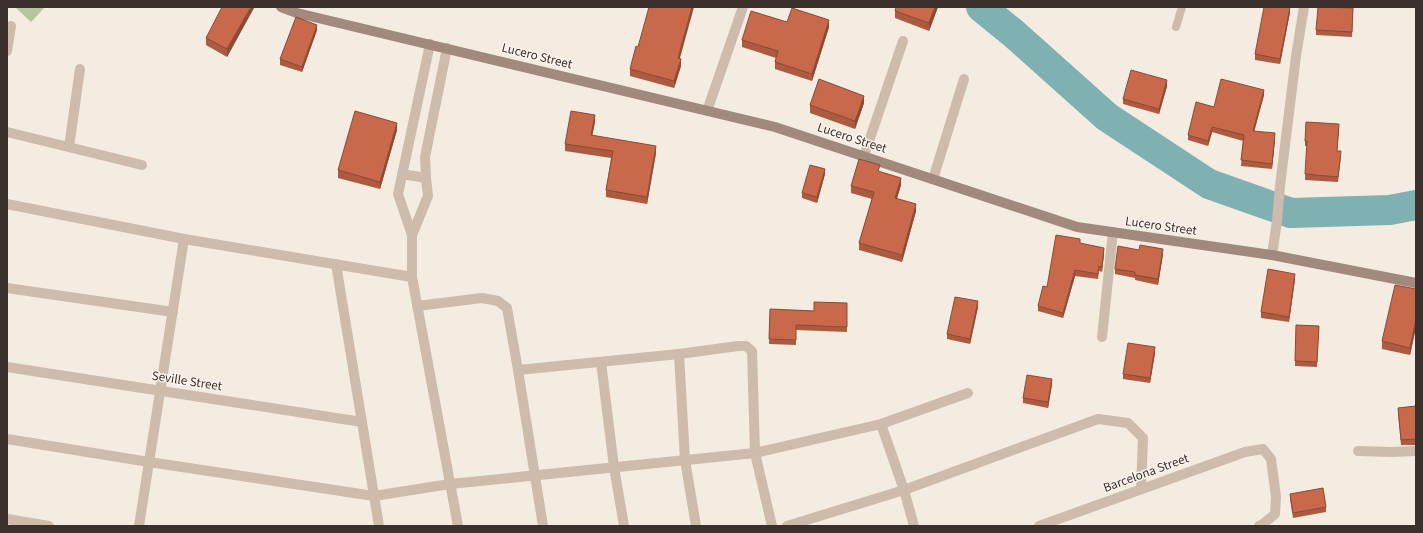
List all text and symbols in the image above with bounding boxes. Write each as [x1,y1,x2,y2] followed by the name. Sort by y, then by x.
[500,39,575,74] street label: Lucero Street
[815,118,890,158] street label: Lucero Street
[1124,212,1198,240] street label: Lucero Street
[151,367,224,396] street label: Seville Street
[1101,449,1192,497] street label: Barcelona Street

